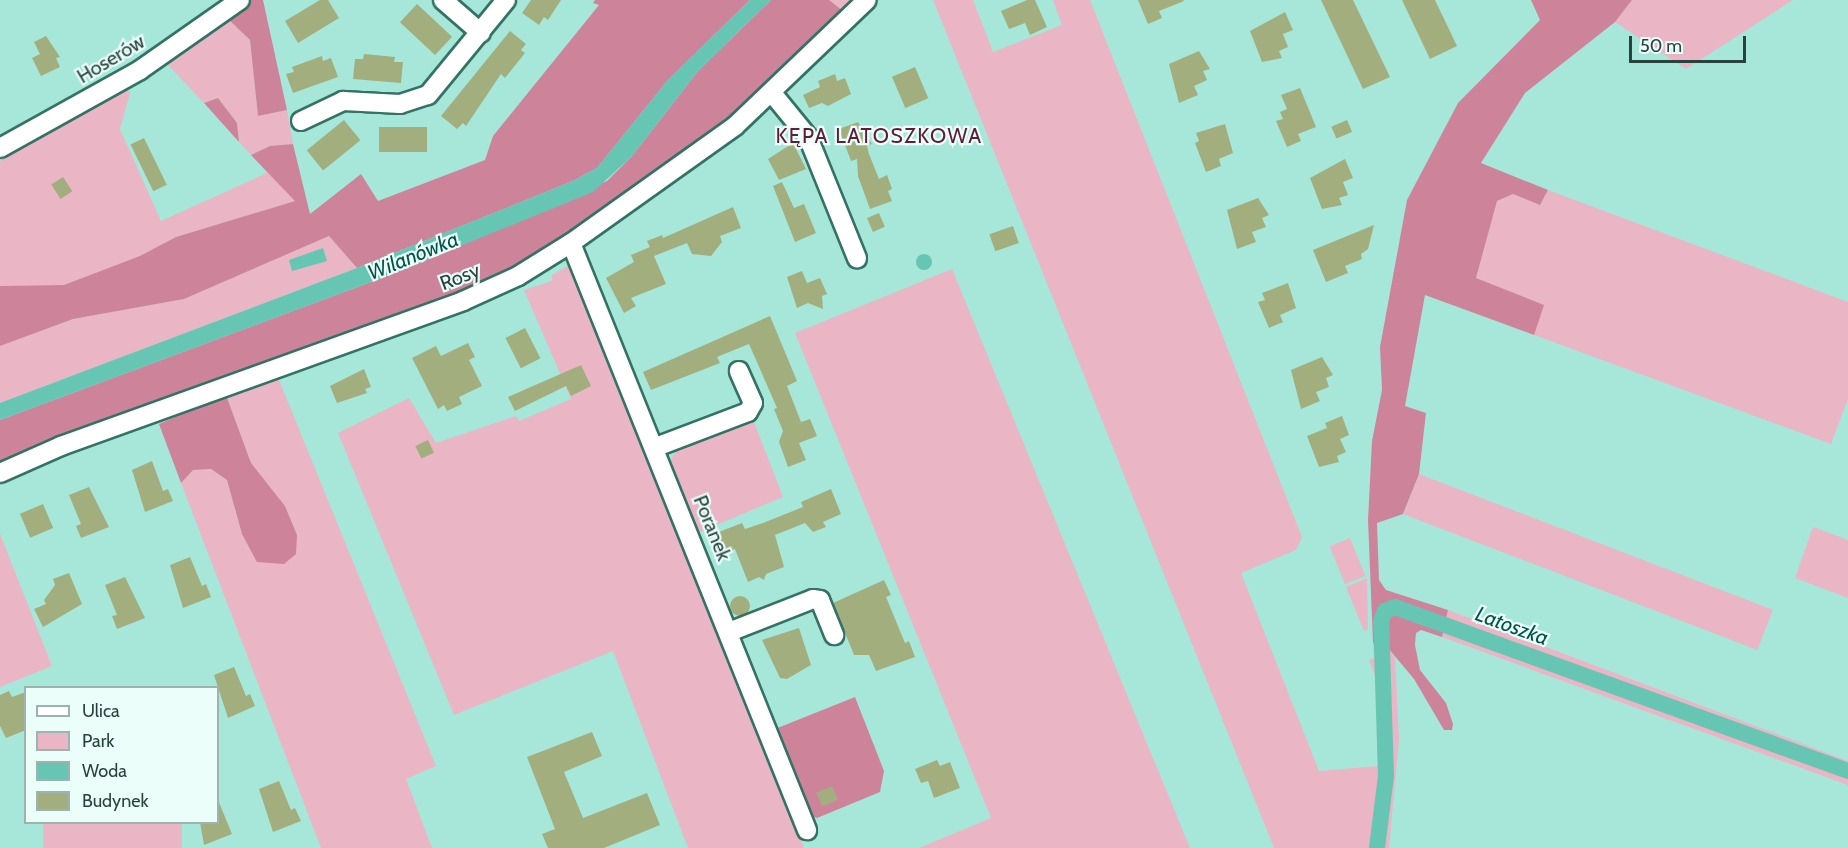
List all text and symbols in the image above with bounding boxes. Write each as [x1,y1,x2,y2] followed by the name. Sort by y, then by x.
[1632,24,1749,62] scale bar
[73,29,149,89] street label: Hoserów
[1640,35,1682,57] text: 50 m
[775,123,983,149] district label: KĘPA LATOSZKOWA
[364,226,462,286] water label: Wilanówka
[437,258,483,296] street label: Rosy
[688,492,736,564] street label: Poranek
[1472,601,1552,651] water label: Latoszka
[24,686,219,824] legend
[82,700,120,722] text: Ulica
[82,730,114,752] text: Park
[82,760,127,782] text: Woda
[82,790,149,812] text: Budynek

